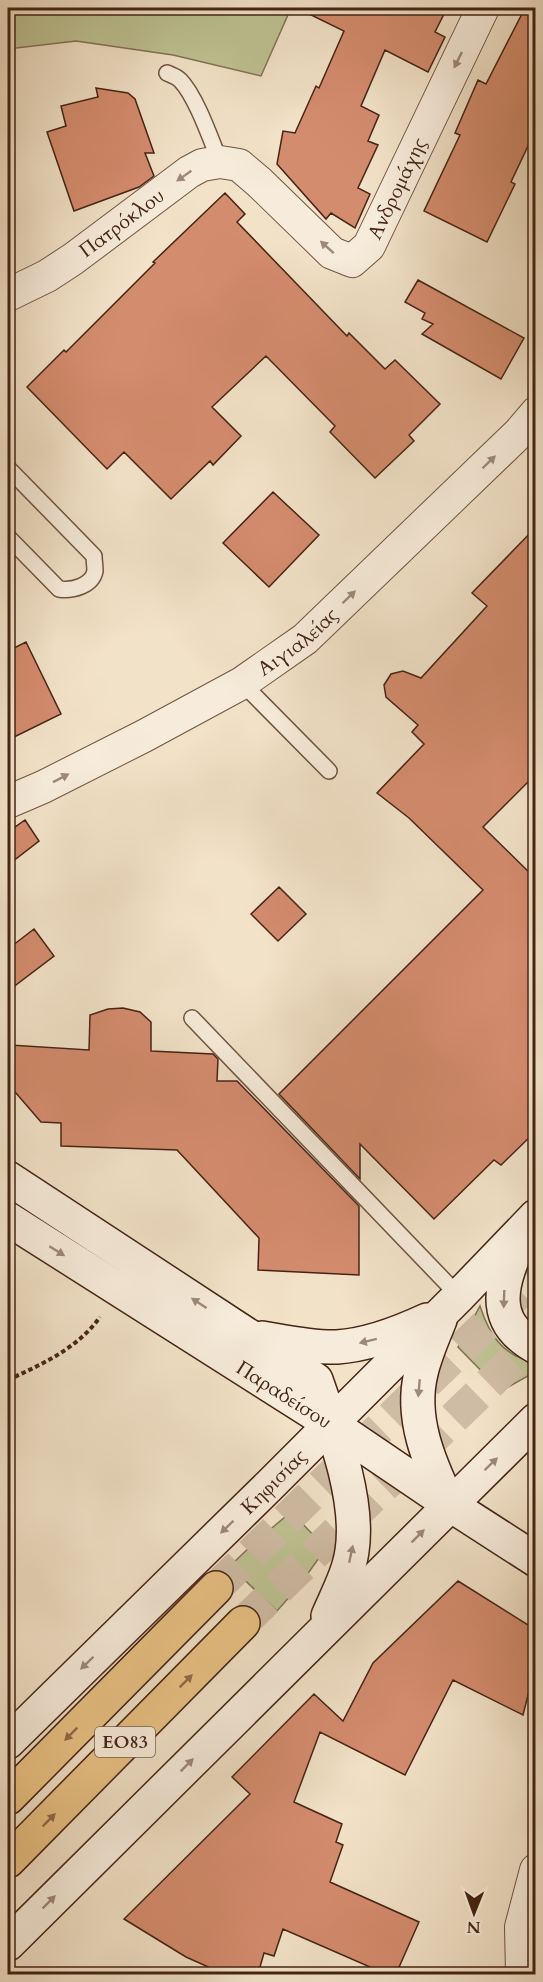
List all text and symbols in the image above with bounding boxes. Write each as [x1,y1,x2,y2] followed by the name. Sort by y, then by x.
[453,52,463,69] one-way arrow
[361,133,433,244] street label: Ανδρομάχης
[176,170,192,182] one-way arrow
[73,182,170,264] street label: Πατρόκλου
[319,240,334,254] one-way arrow
[481,455,495,469] one-way arrow
[341,591,355,605] one-way arrow
[252,601,344,682] street label: Αιγιαλείας
[52,773,69,783] one-way arrow
[49,1245,65,1256] one-way arrow
[499,1289,509,1308] one-way arrow
[192,1297,208,1309] one-way arrow
[359,1337,377,1347] one-way arrow
[231,1354,337,1435] street label: Παραδείσου
[414,1379,424,1398] one-way arrow
[235,1442,313,1520] street label: Κηφισίας
[484,1457,498,1471] one-way arrow
[221,1520,235,1534] one-way arrow
[410,1529,424,1543] one-way arrow
[346,1545,356,1564] one-way arrow
[80,1656,95,1670] one-way arrow
[179,1674,193,1689] one-way arrow
[64,1726,78,1741] one-way arrow
[95,1727,155,1757] road number: ΕΟ83
[180,1757,194,1772] one-way arrow
[41,1813,55,1827] one-way arrow
[444,1883,504,1943] north arrow
[41,1896,55,1910] one-way arrow
[467,1916,481,1938] text: N

